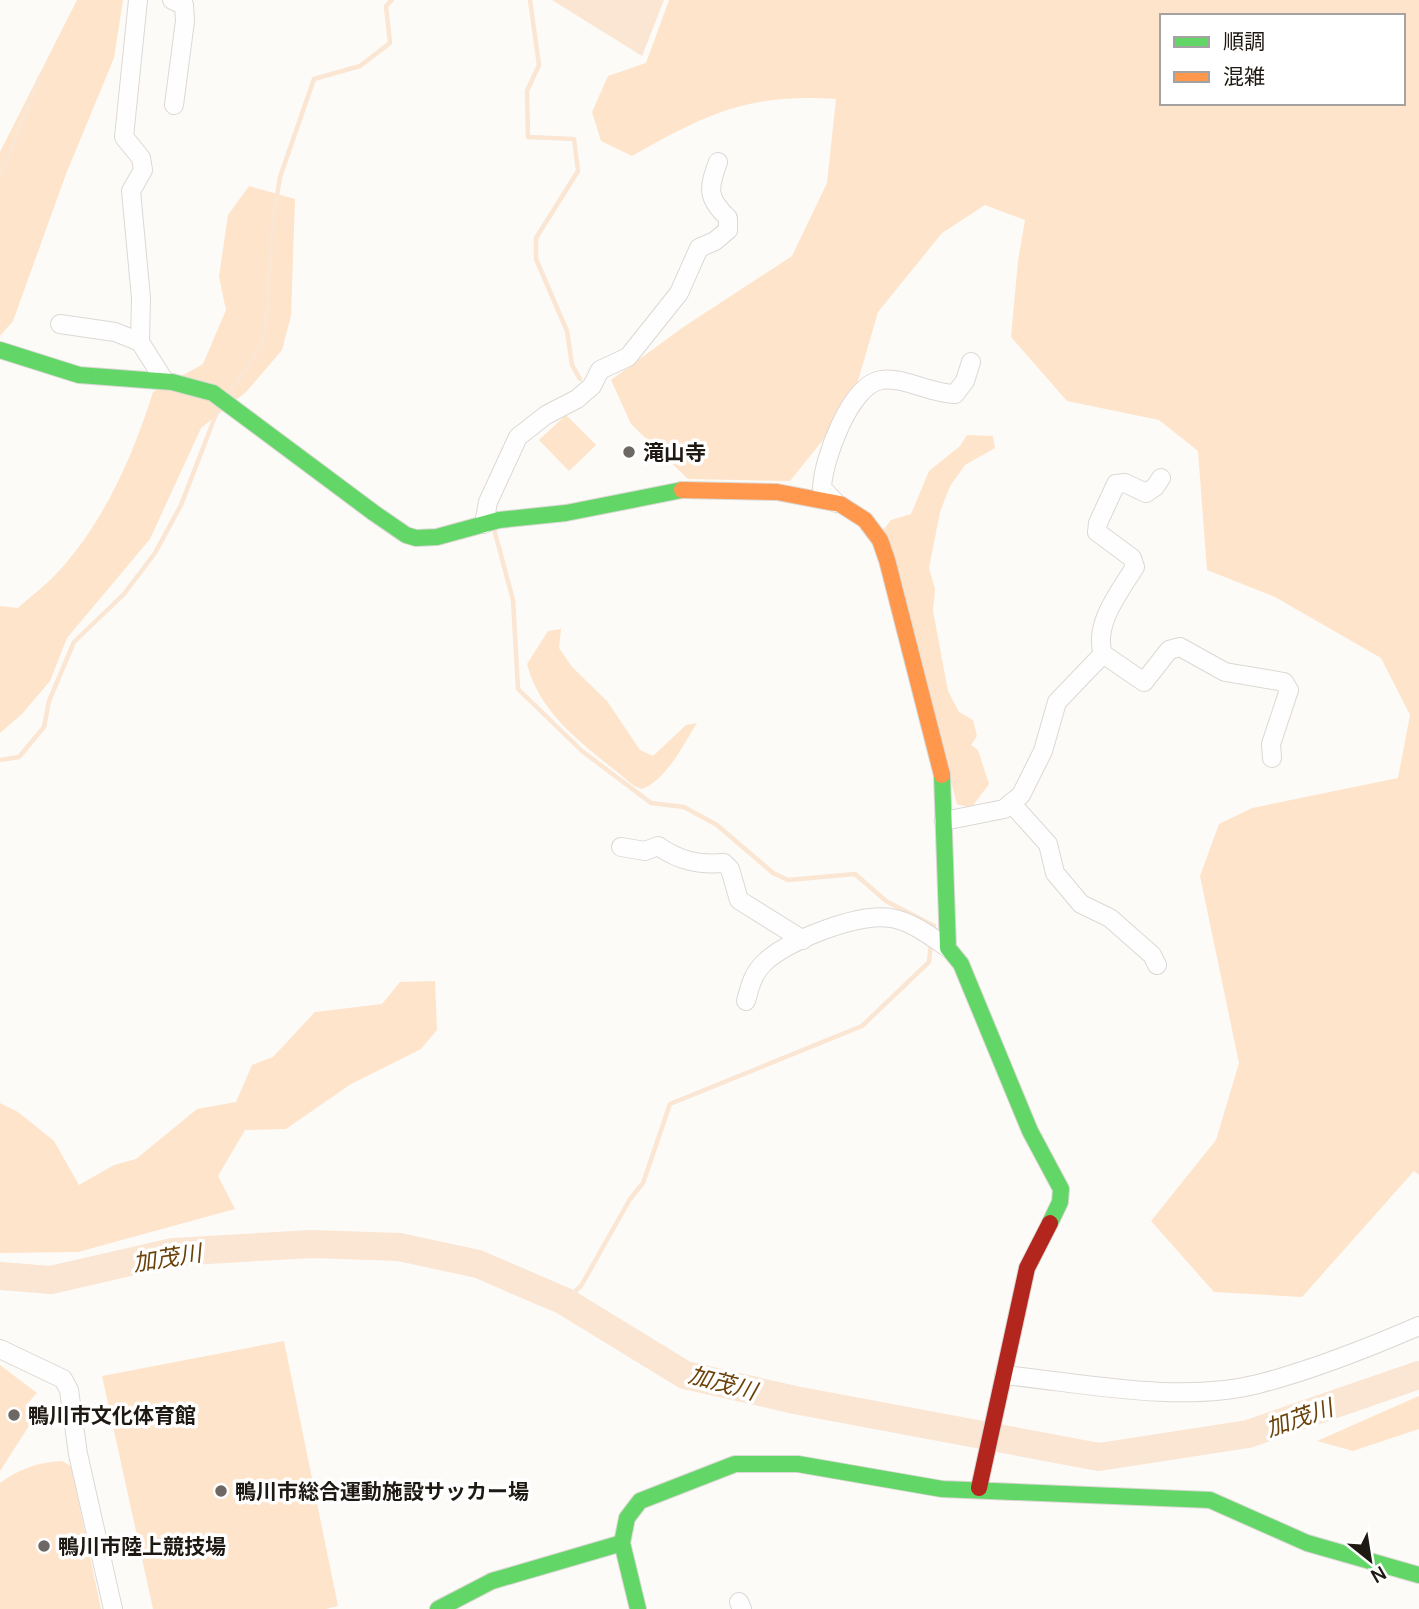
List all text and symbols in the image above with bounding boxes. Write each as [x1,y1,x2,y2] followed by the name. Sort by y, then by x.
[1160,14,1405,105] legend
[1223,27,1265,55] text: 順調
[1223,62,1265,90] text: 混雑
[643,438,706,466] place label: 滝山寺
[621,444,637,460] marker: 滝山寺
[130,1235,207,1278] water label: 加茂川
[686,1358,763,1407] water label: 加茂川
[1261,1390,1340,1443] water label: 加茂川
[28,1401,196,1429] place label: 鴨川市文化体育館
[6,1407,22,1423] marker: 鴨川市文化体育館
[235,1477,529,1505] place label: 鴨川市総合運動施設サッカー場
[213,1483,229,1499] marker: 鴨川市総合運動施設サッカー場
[1335,1525,1405,1595] north arrow
[58,1532,226,1560] place label: 鴨川市陸上競技場
[36,1538,52,1554] marker: 鴨川市陸上競技場
[1366,1560,1391,1589] text: N

